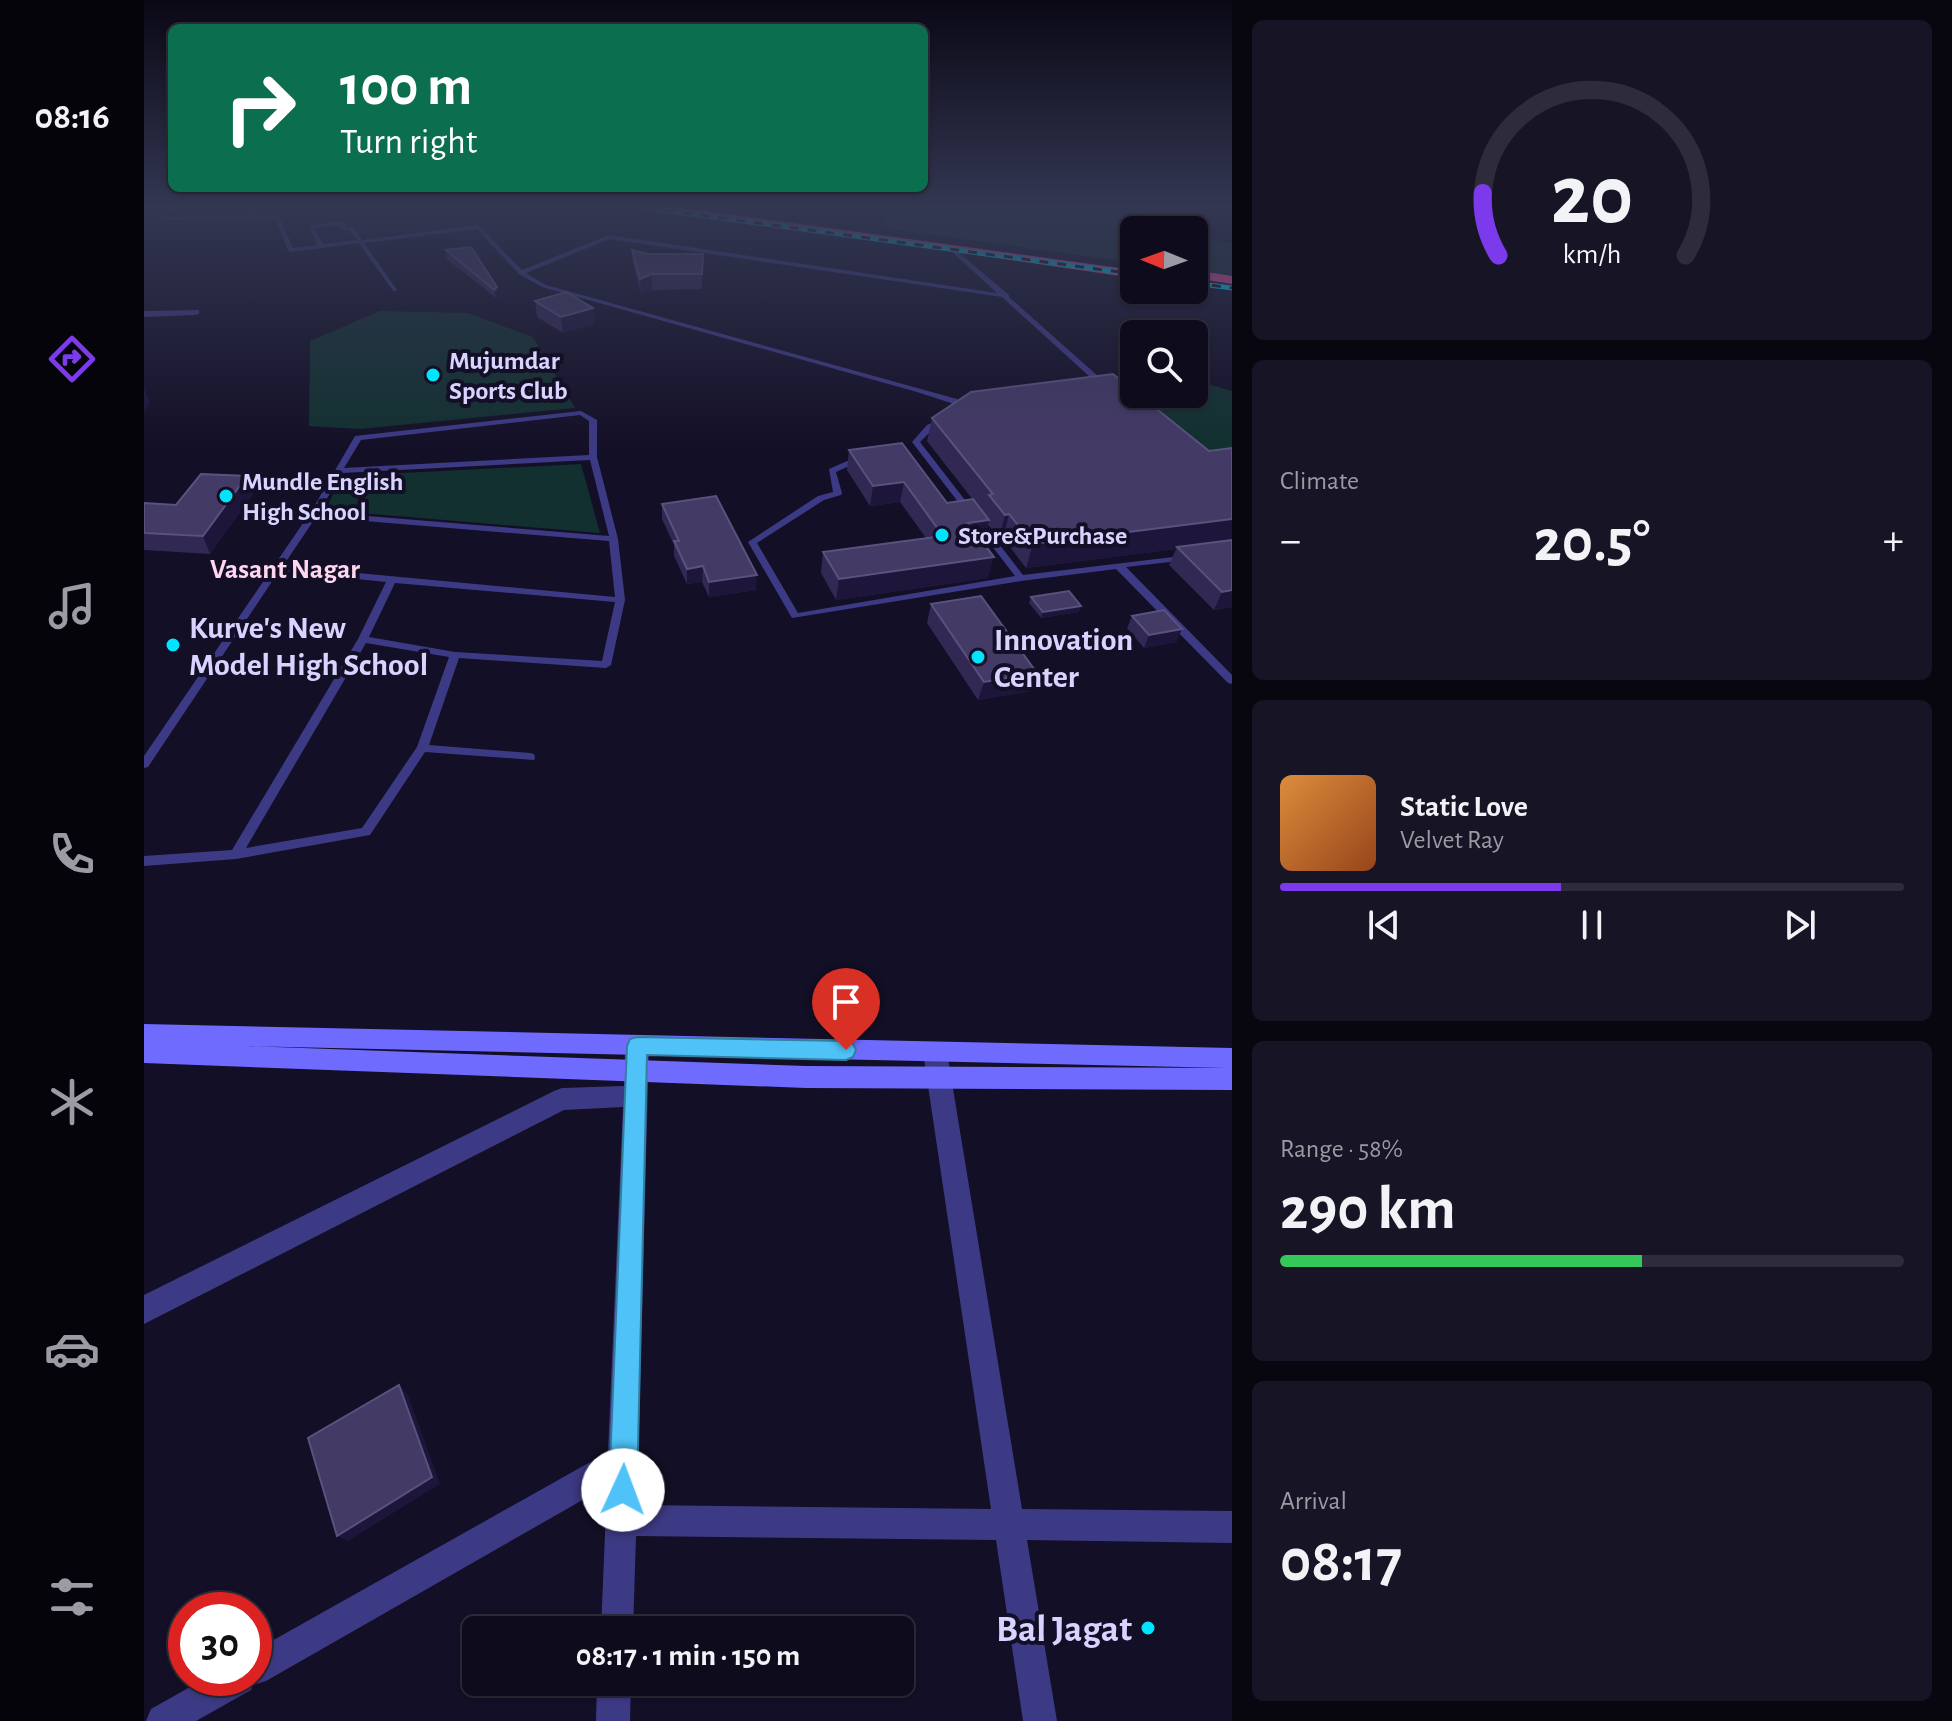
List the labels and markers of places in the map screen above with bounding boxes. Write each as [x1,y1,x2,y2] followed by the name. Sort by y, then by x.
[449,348,568,404] place label: Mujumdar Sports Club
[424,366,442,384] marker: Mujumdar Sports Club
[242,469,403,525] place label: Mundle English High School
[217,487,235,505] marker: Mundle English High School
[958,523,1127,549] place label: Store&Purchase
[933,526,951,544] marker: Store&Purchase
[189,612,428,681] place label: Kurve's New Model High School
[994,624,1133,693] place label: Innovation Center
[164,636,182,654] marker: Kurve's New Model High School
[969,648,987,666] marker: Innovation Center
[812,968,880,1050] pin
[996,1611,1132,1649] place label: Bal Jagat
[1139,1619,1157,1637] marker: Bal Jagat

